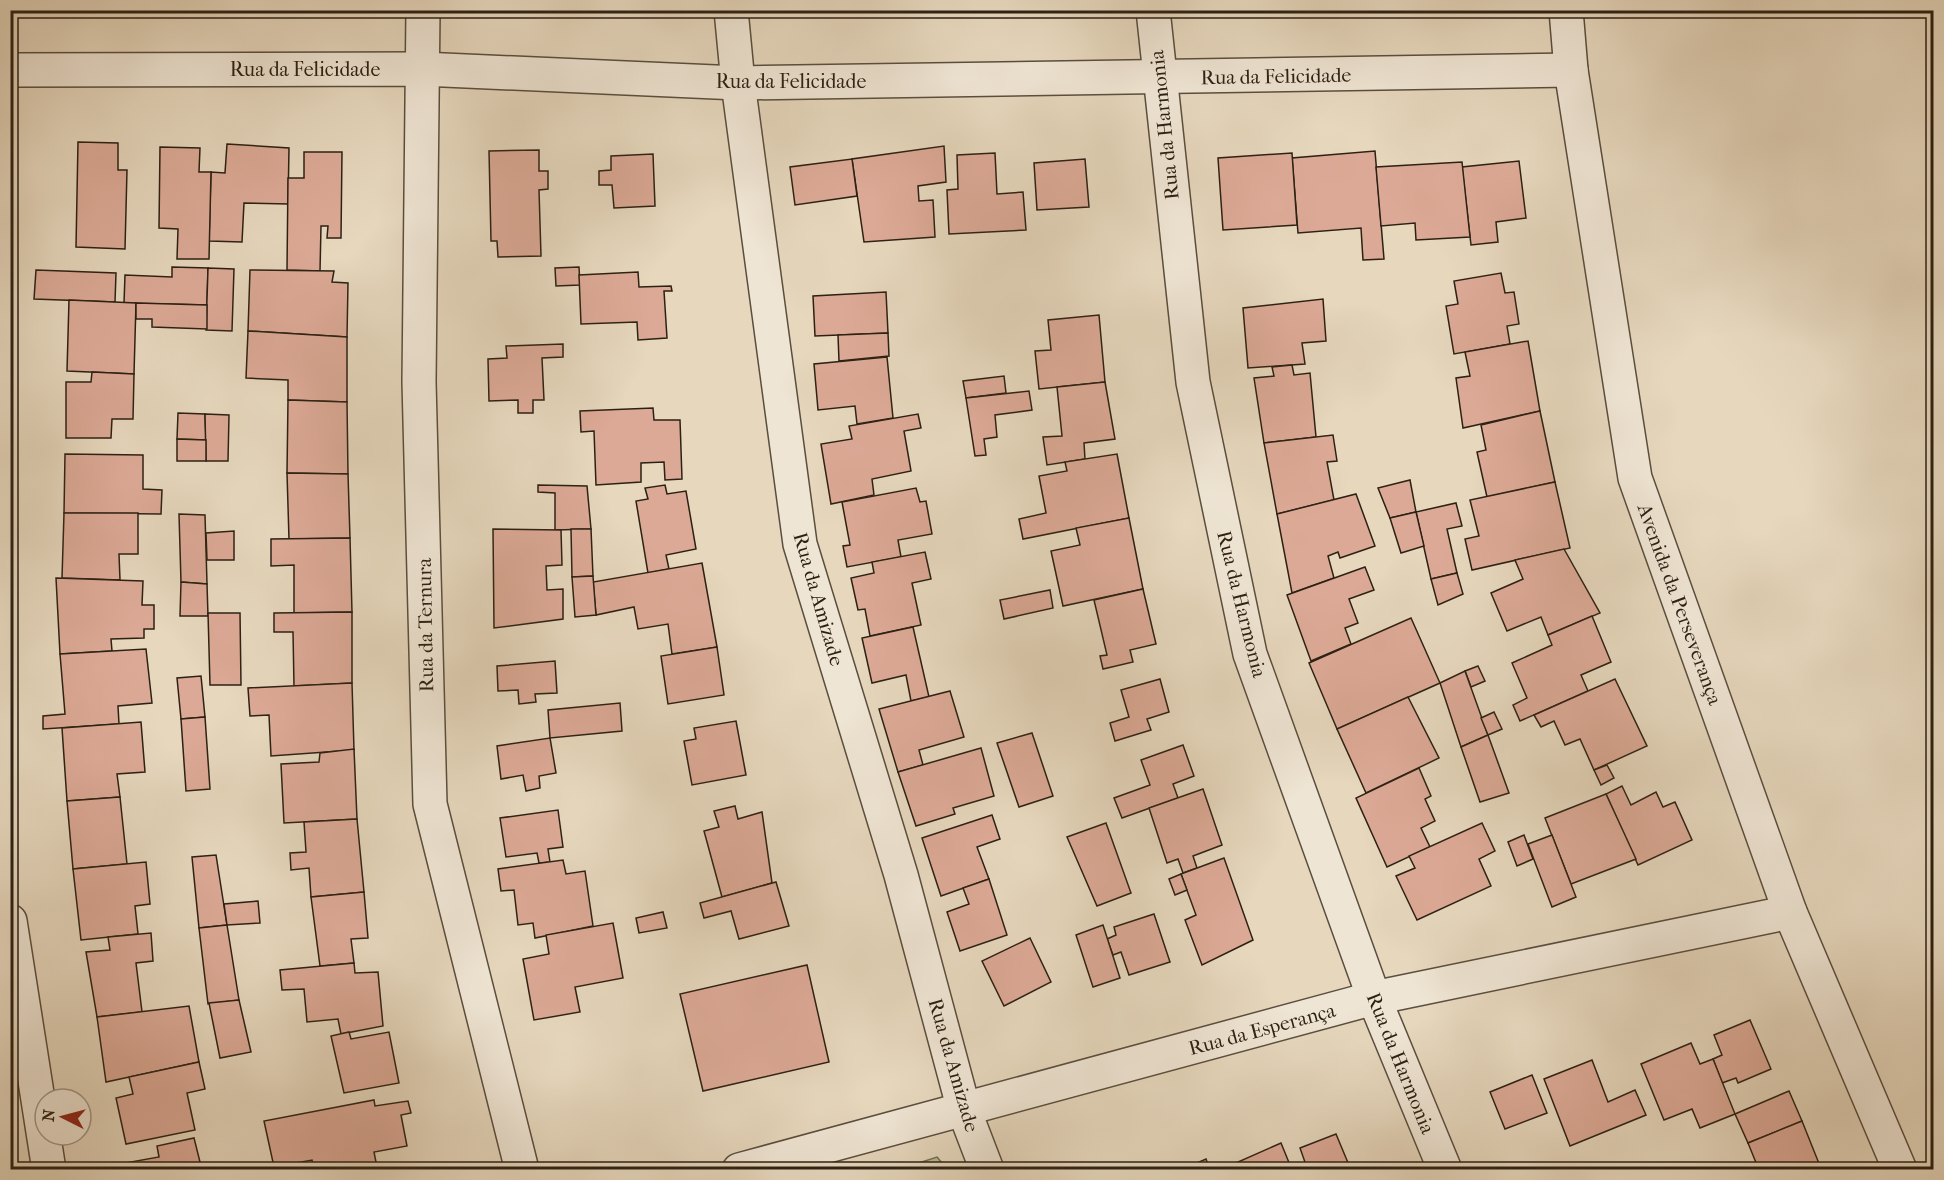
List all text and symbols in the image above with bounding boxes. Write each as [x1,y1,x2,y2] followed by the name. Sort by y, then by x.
[1145,48,1184,201] street label: Rua da Harmonia
[230,58,380,81] street label: Rua da Felicidade
[1200,64,1352,89] street label: Rua da Felicidade
[716,70,866,93] street label: Rua da Felicidade
[1632,500,1727,709] street label: Avenida da Perseverança
[1212,528,1271,681] street label: Rua da Harmonia
[788,530,849,669] street label: Rua da Amizade
[413,557,438,692] street label: Rua da Ternura
[1362,989,1440,1138] street label: Rua da Harmonia
[923,996,984,1135] street label: Rua da Amizade
[1186,999,1339,1060] street label: Rua da Esperança
[33,1087,93,1147] north arrow
[38,1108,59,1123] text: N

